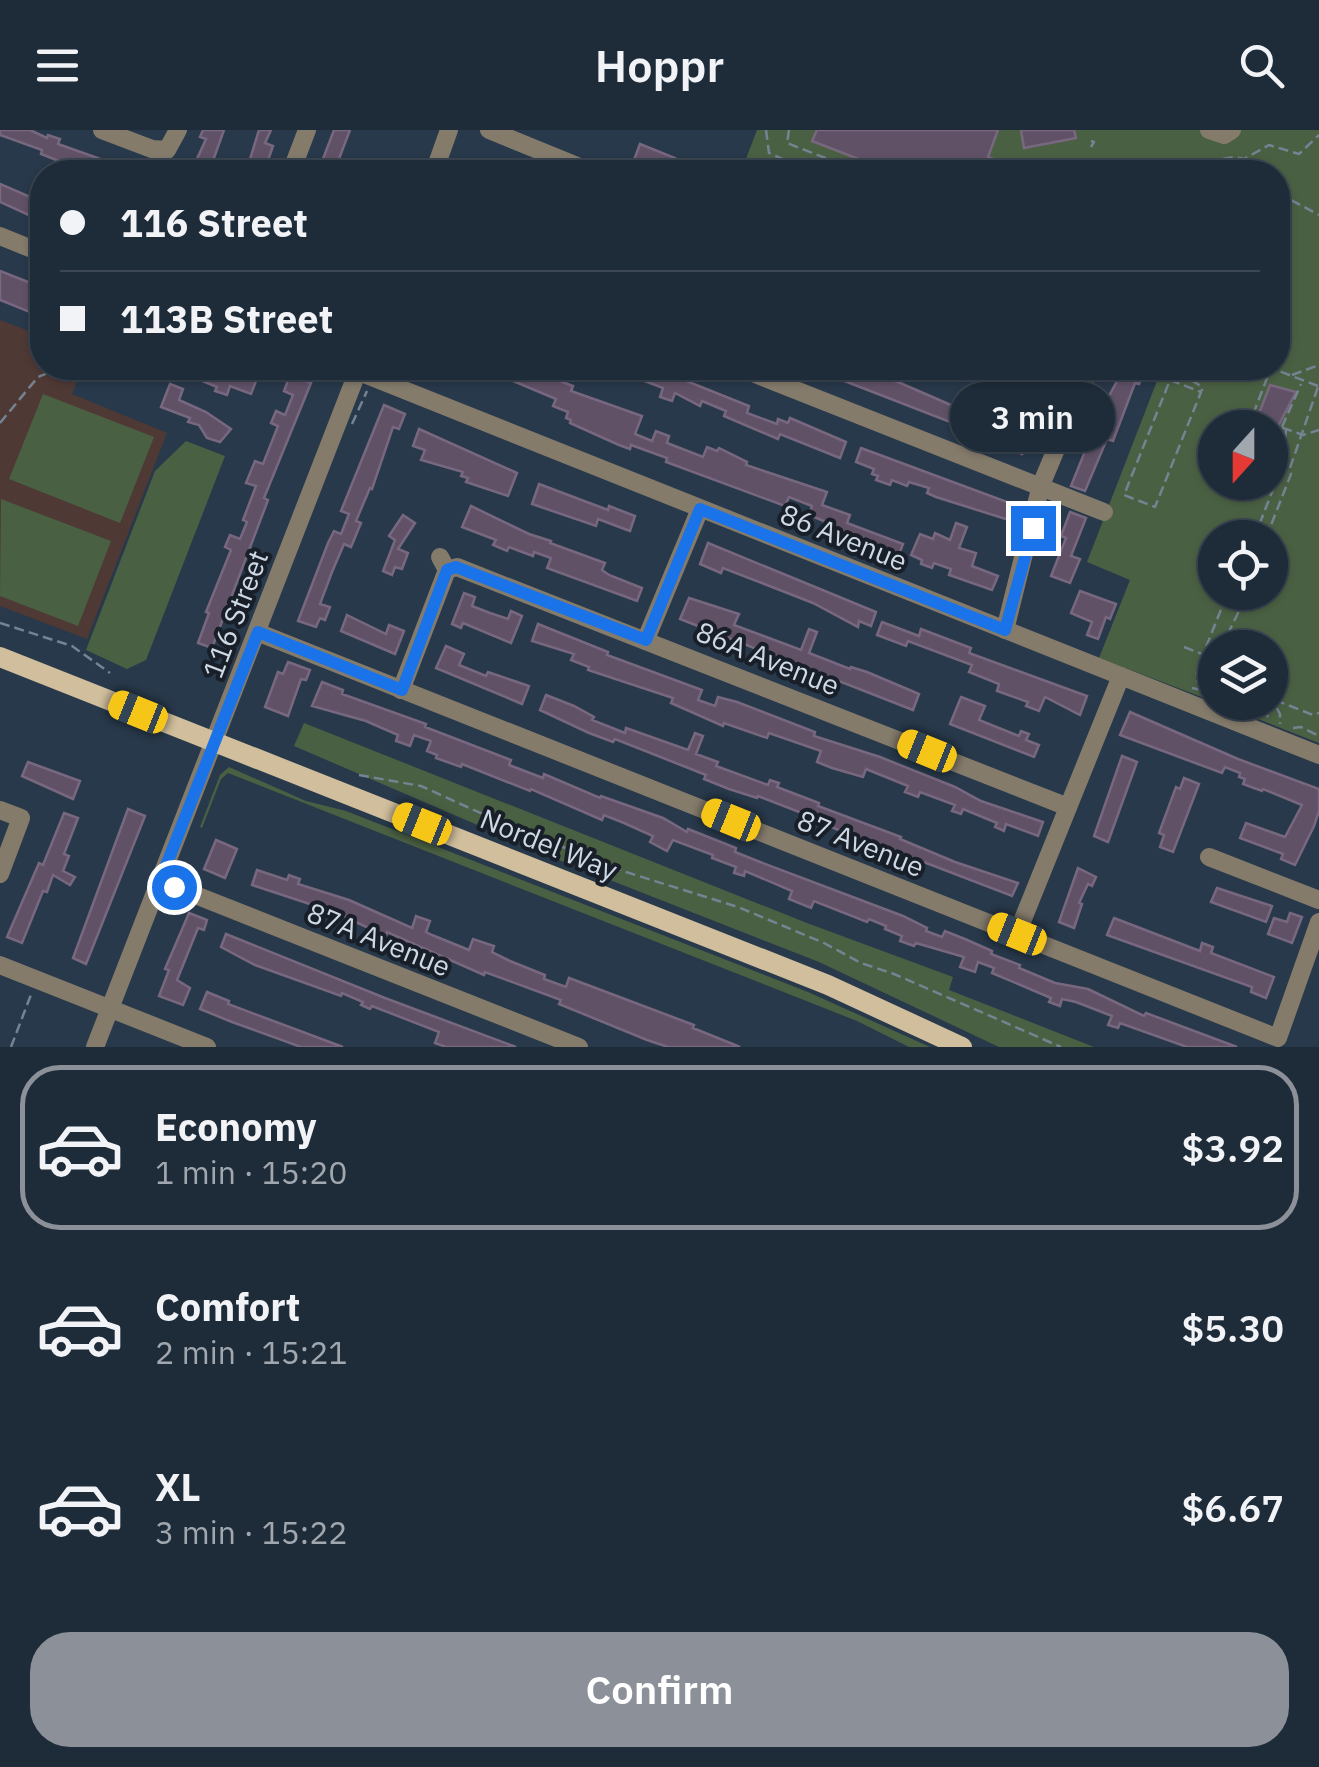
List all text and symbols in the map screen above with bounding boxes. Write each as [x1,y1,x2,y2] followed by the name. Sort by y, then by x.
[595,36,724,94] text: Hoppr
[30,38,85,93] icon: menu
[1234,38,1289,93] icon: search
[120,198,308,247] text: 116 Street
[120,294,333,343] text: 113B Street
[950,383,1116,453] callout: 3 min
[991,396,1074,438] text: 3 min
[1198,410,1288,500] north arrow
[1198,410,1288,720] map controls
[775,495,913,579] street label: 86 Avenue
[1011,506,1056,551] route end
[1198,520,1288,610] button: locate
[194,545,276,683] street label: 116 Street
[691,612,845,704] street label: 86A Avenue
[1198,630,1288,720] button: layers
[105,687,171,737] car
[894,726,960,776] car
[698,795,764,845] car
[389,799,455,849] car
[475,800,623,888] street label: Nordel Way
[792,801,930,885] street label: 87 Avenue
[152,865,197,910] route start
[302,893,456,985] street label: 87A Avenue
[984,909,1050,959] car
[155,1102,317,1151] text: Economy
[35,1103,125,1193] icon: car
[1181,1123,1284,1172] text: $3.92
[155,1151,348,1193] text: 1 min · 15:20
[155,1282,300,1331] text: Comfort
[35,1283,125,1373] icon: car
[1181,1303,1284,1352] text: $5.30
[155,1331,348,1373] text: 2 min · 15:21
[155,1462,201,1511] text: XL
[35,1463,125,1553] icon: car
[1181,1483,1284,1532] text: $6.67
[155,1511,348,1553] text: 3 min · 15:22
[30,1632,1289,1747] button: Confirm

